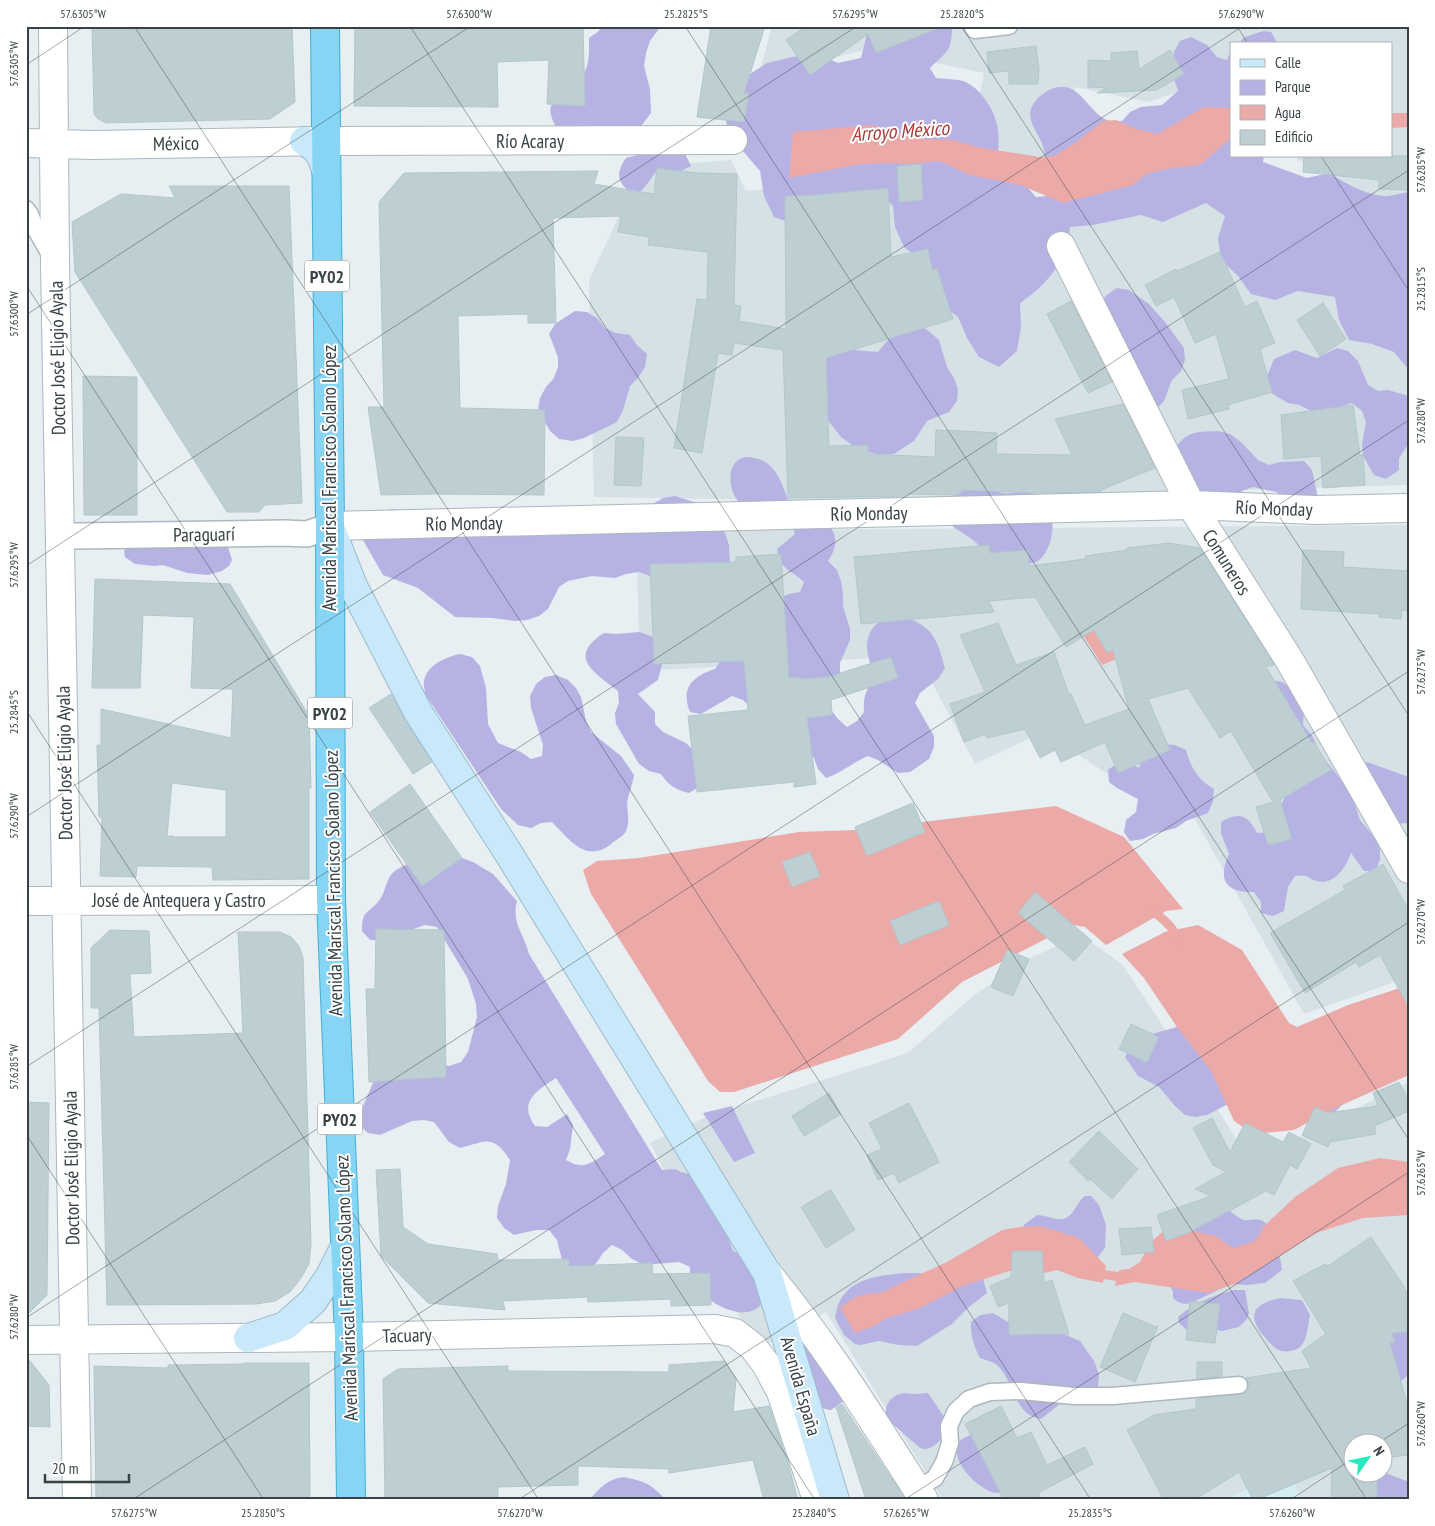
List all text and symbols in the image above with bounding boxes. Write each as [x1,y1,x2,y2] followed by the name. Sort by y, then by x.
[60,6,106,21] text: 57.6305°W
[446,6,492,21] text: 57.6300°W
[664,6,708,21] text: 25.2825°S
[832,6,878,21] text: 57.6295°W
[940,6,984,21] text: 25.2820°S
[1218,6,1264,21] text: 57.6290°W
[6,41,21,87] text: 57.6305°W
[1230,42,1392,158] legend
[1275,53,1301,72] text: Calle
[1275,77,1311,96] text: Parque
[1275,103,1301,122] text: Agua
[850,115,951,147] water label: Arroyo México
[1275,127,1313,146] text: Edificio
[496,129,565,153] street label: Río Acaray
[153,131,199,155] street label: México
[1413,147,1428,193] text: 57.6285°W
[304,260,350,292] road number: PY02
[1413,267,1428,311] text: 25.2815°S
[44,281,70,435] street label: Doctor José Eligio Ayala
[6,291,21,337] text: 57.6300°W
[317,345,341,611] street label: Avenida Mariscal Francisco Solano López
[1413,398,1428,444] text: 57.6280°W
[1235,495,1314,521] street label: Río Monday
[830,500,909,526] street label: Río Monday
[425,510,504,536] street label: Río Monday
[173,521,235,547] street label: Paraguarí
[1197,525,1257,599] street label: Comuneros
[6,542,21,588] text: 57.6295°W
[1413,649,1428,695] text: 57.6275°W
[51,686,77,840] street label: Doctor José Eligio Ayala
[6,690,21,734] text: 25.2845°S
[308,698,352,728] road number: PY02
[319,750,347,1016] street label: Avenida Mariscal Francisco Solano López
[6,793,21,839] text: 57.6290°W
[91,888,266,912] street label: José de Antequera y Castro
[1413,899,1428,945] text: 57.6270°W
[6,1044,21,1090] text: 57.6285°W
[58,1091,84,1245] street label: Doctor José Eligio Ayala
[318,1104,362,1134] road number: PY02
[1413,1150,1428,1196] text: 57.6265°W
[329,1154,363,1421] street label: Avenida Mariscal Francisco Solano López
[6,1294,21,1340] text: 57.6280°W
[382,1322,433,1348] street label: Tacuary
[775,1334,827,1438] street label: Avenida España
[1413,1401,1428,1447] text: 57.6260°W
[1342,1434,1392,1484] north arrow
[1369,1443,1389,1459] text: N
[45,1451,129,1483] scale bar
[52,1459,78,1478] text: 20 m
[111,1505,157,1520] text: 57.6275°W
[241,1505,285,1520] text: 25.2850°S
[497,1505,543,1520] text: 57.6270°W
[792,1505,836,1520] text: 25.2840°S
[883,1505,929,1520] text: 57.6265°W
[1068,1505,1112,1520] text: 25.2835°S
[1269,1505,1315,1520] text: 57.6260°W

